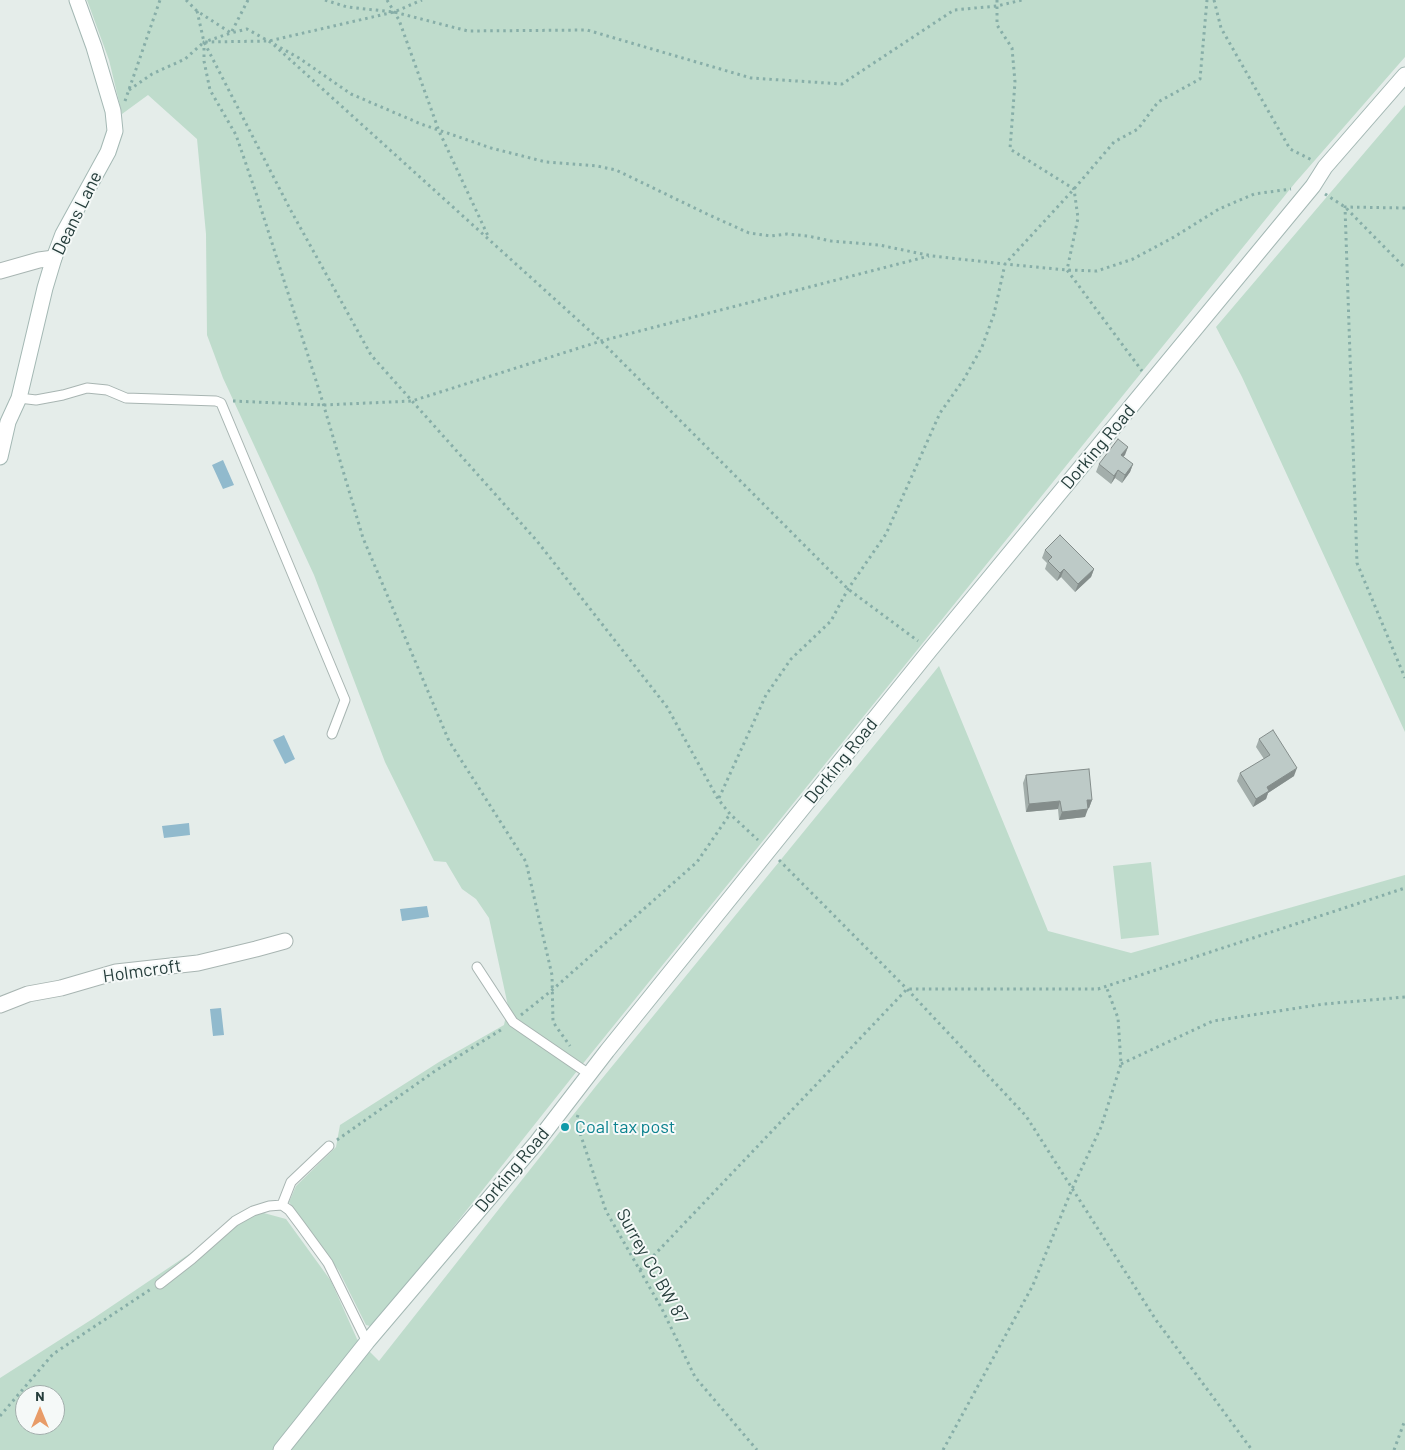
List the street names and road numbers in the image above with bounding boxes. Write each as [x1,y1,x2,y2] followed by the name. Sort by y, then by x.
[47,168,107,258] street label: Deans Lane
[1056,400,1140,494] street label: Dorking Road
[800,714,882,808] street label: Dorking Road
[101,955,183,987] street label: Holmcroft
[470,1123,554,1217] street label: Dorking Road
[612,1205,692,1327] street label: Surrey CC BW 87

